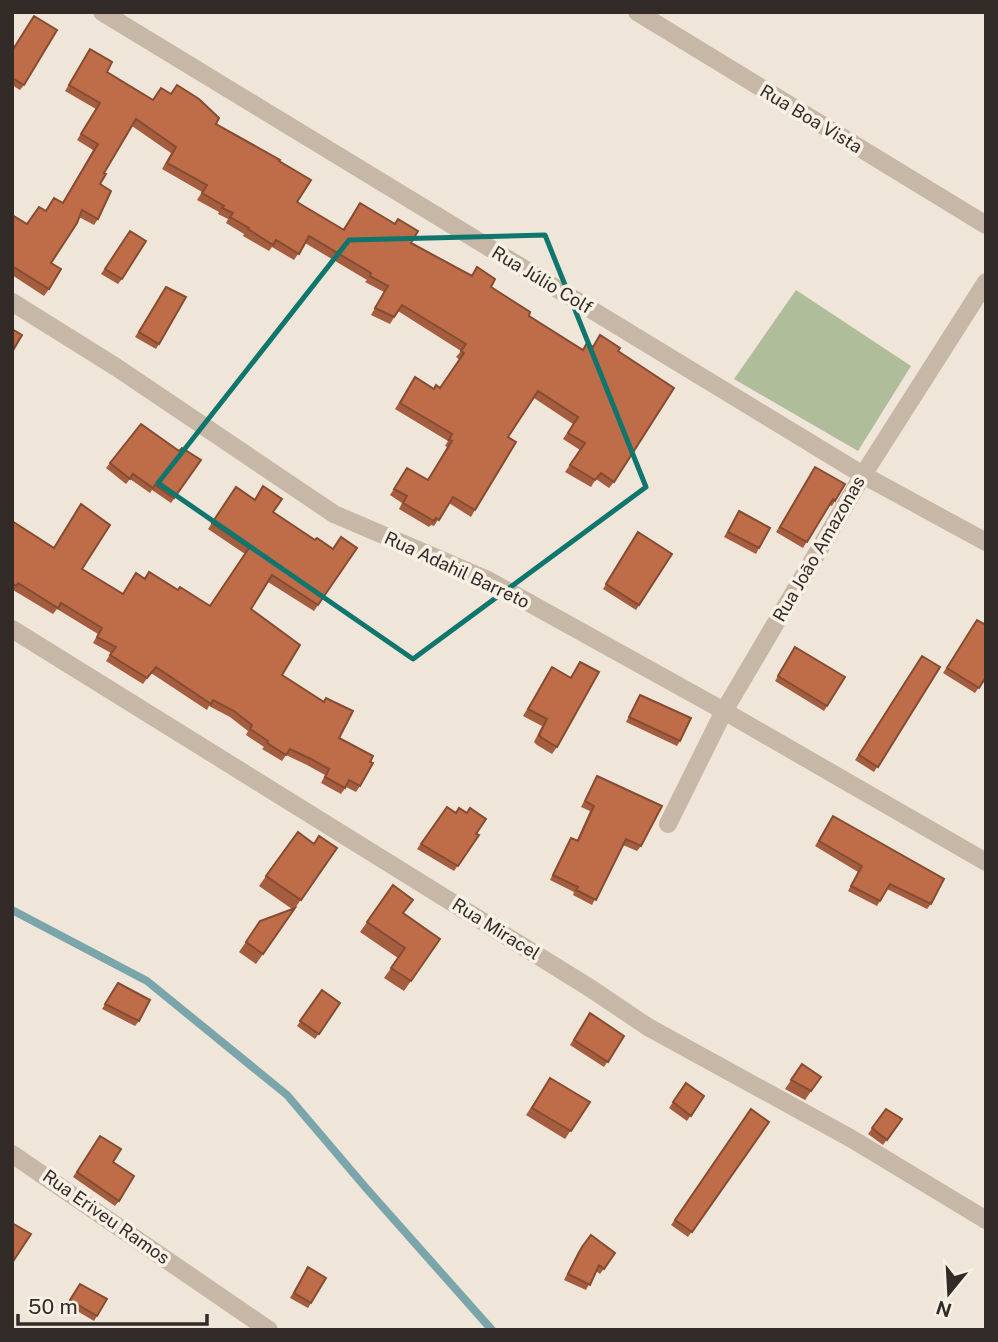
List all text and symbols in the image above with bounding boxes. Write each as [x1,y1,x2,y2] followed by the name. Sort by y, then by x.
[756,80,866,157] street label: Rua Boa Vista
[488,241,596,318] street label: Rua Júlio Colf
[768,472,869,625] street label: Rua João Amazonas
[381,527,533,612] street label: Rua Adahil Barreto
[449,893,544,964] street label: Rua Miracel
[39,1165,174,1268] street label: Rua Eriveu Ramos
[914,1258,984,1328] north arrow
[18,1282,206,1326] scale bar
[28,1294,78,1319] text: 50 m
[933,1296,954,1322] text: N

